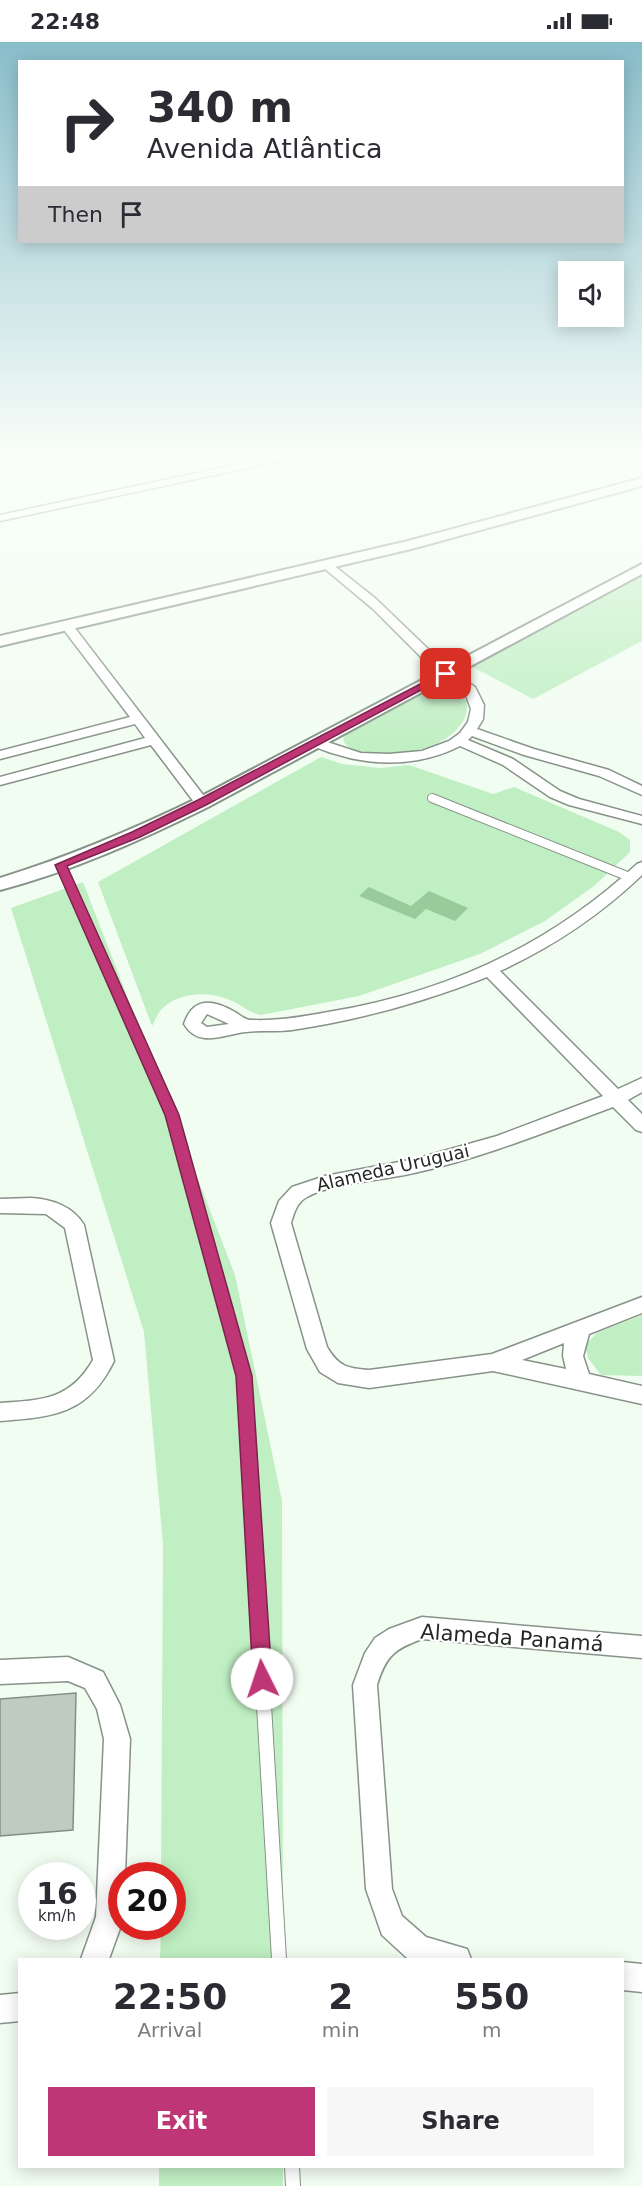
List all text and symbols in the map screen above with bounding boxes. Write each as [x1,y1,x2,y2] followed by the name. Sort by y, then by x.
[30,9,100,34] text: 22:48
[147,83,293,132] text: 340 m
[48,84,126,162] icon: right
[147,133,383,164] text: Avenida Atlântica
[115,198,148,231] icon: arrive
[48,202,103,227] text: Then
[558,261,624,327] map controls
[558,261,624,327] button: sound
[420,648,471,699] pin
[429,657,462,690] icon: arrive
[315,1140,471,1195] street label: Alameda Uruguai
[420,1620,604,1656] street label: Alameda Panamá
[230,1647,294,1711] position arrow
[108,1862,186,1940] speed limit sign: 20
[36,1876,78,1911] text: 16
[38,1907,76,1925] text: km/h
[113,1976,227,2017] text: 22:50
[328,1976,353,2017] text: 2
[454,1976,529,2017] text: 550
[137,2018,202,2042] text: Arrival
[322,2018,360,2042] text: min
[482,2018,502,2042] text: m
[48,2087,315,2156] button: Exit
[327,2087,594,2156] button: Share

